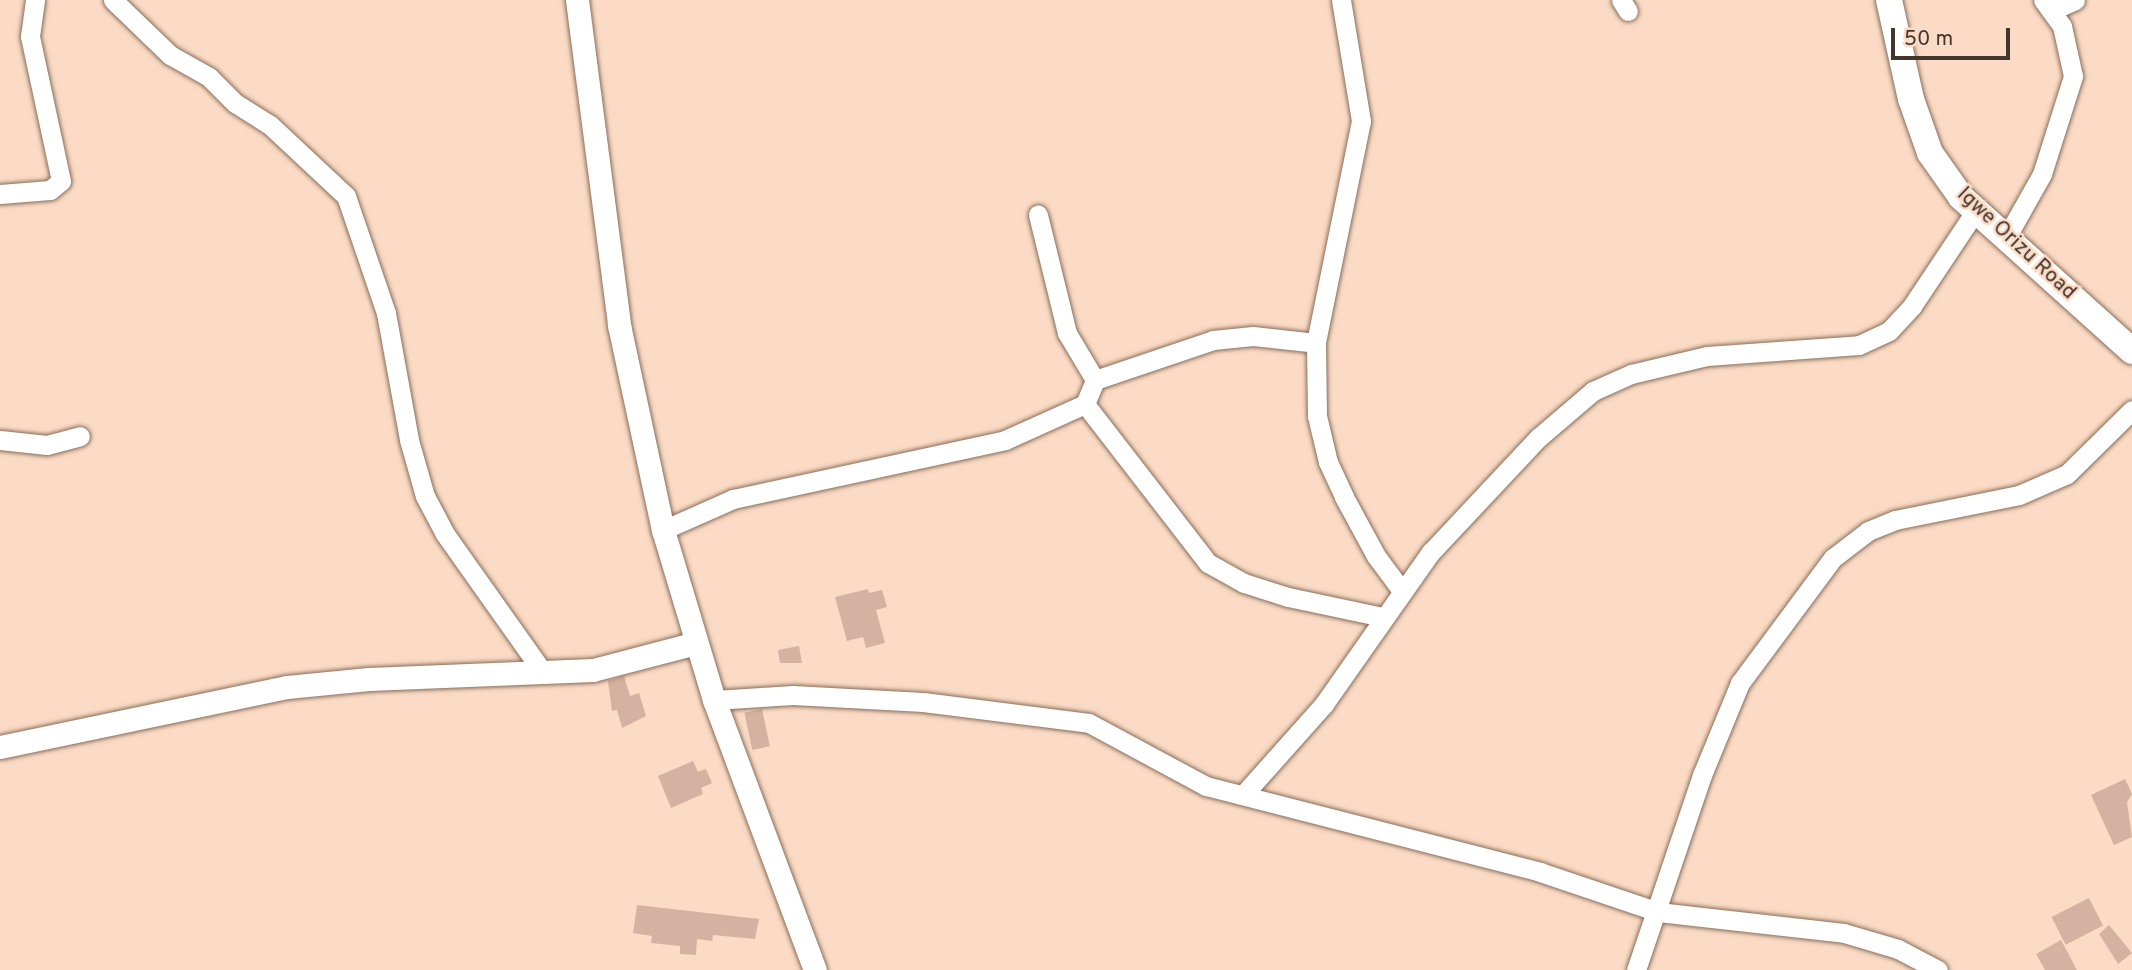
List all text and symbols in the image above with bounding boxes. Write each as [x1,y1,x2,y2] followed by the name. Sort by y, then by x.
[1894,14,2013,58] scale bar
[1904,26,1953,53] text: 50 m
[1951,182,2081,306] street label: Igwe Orizu Road

